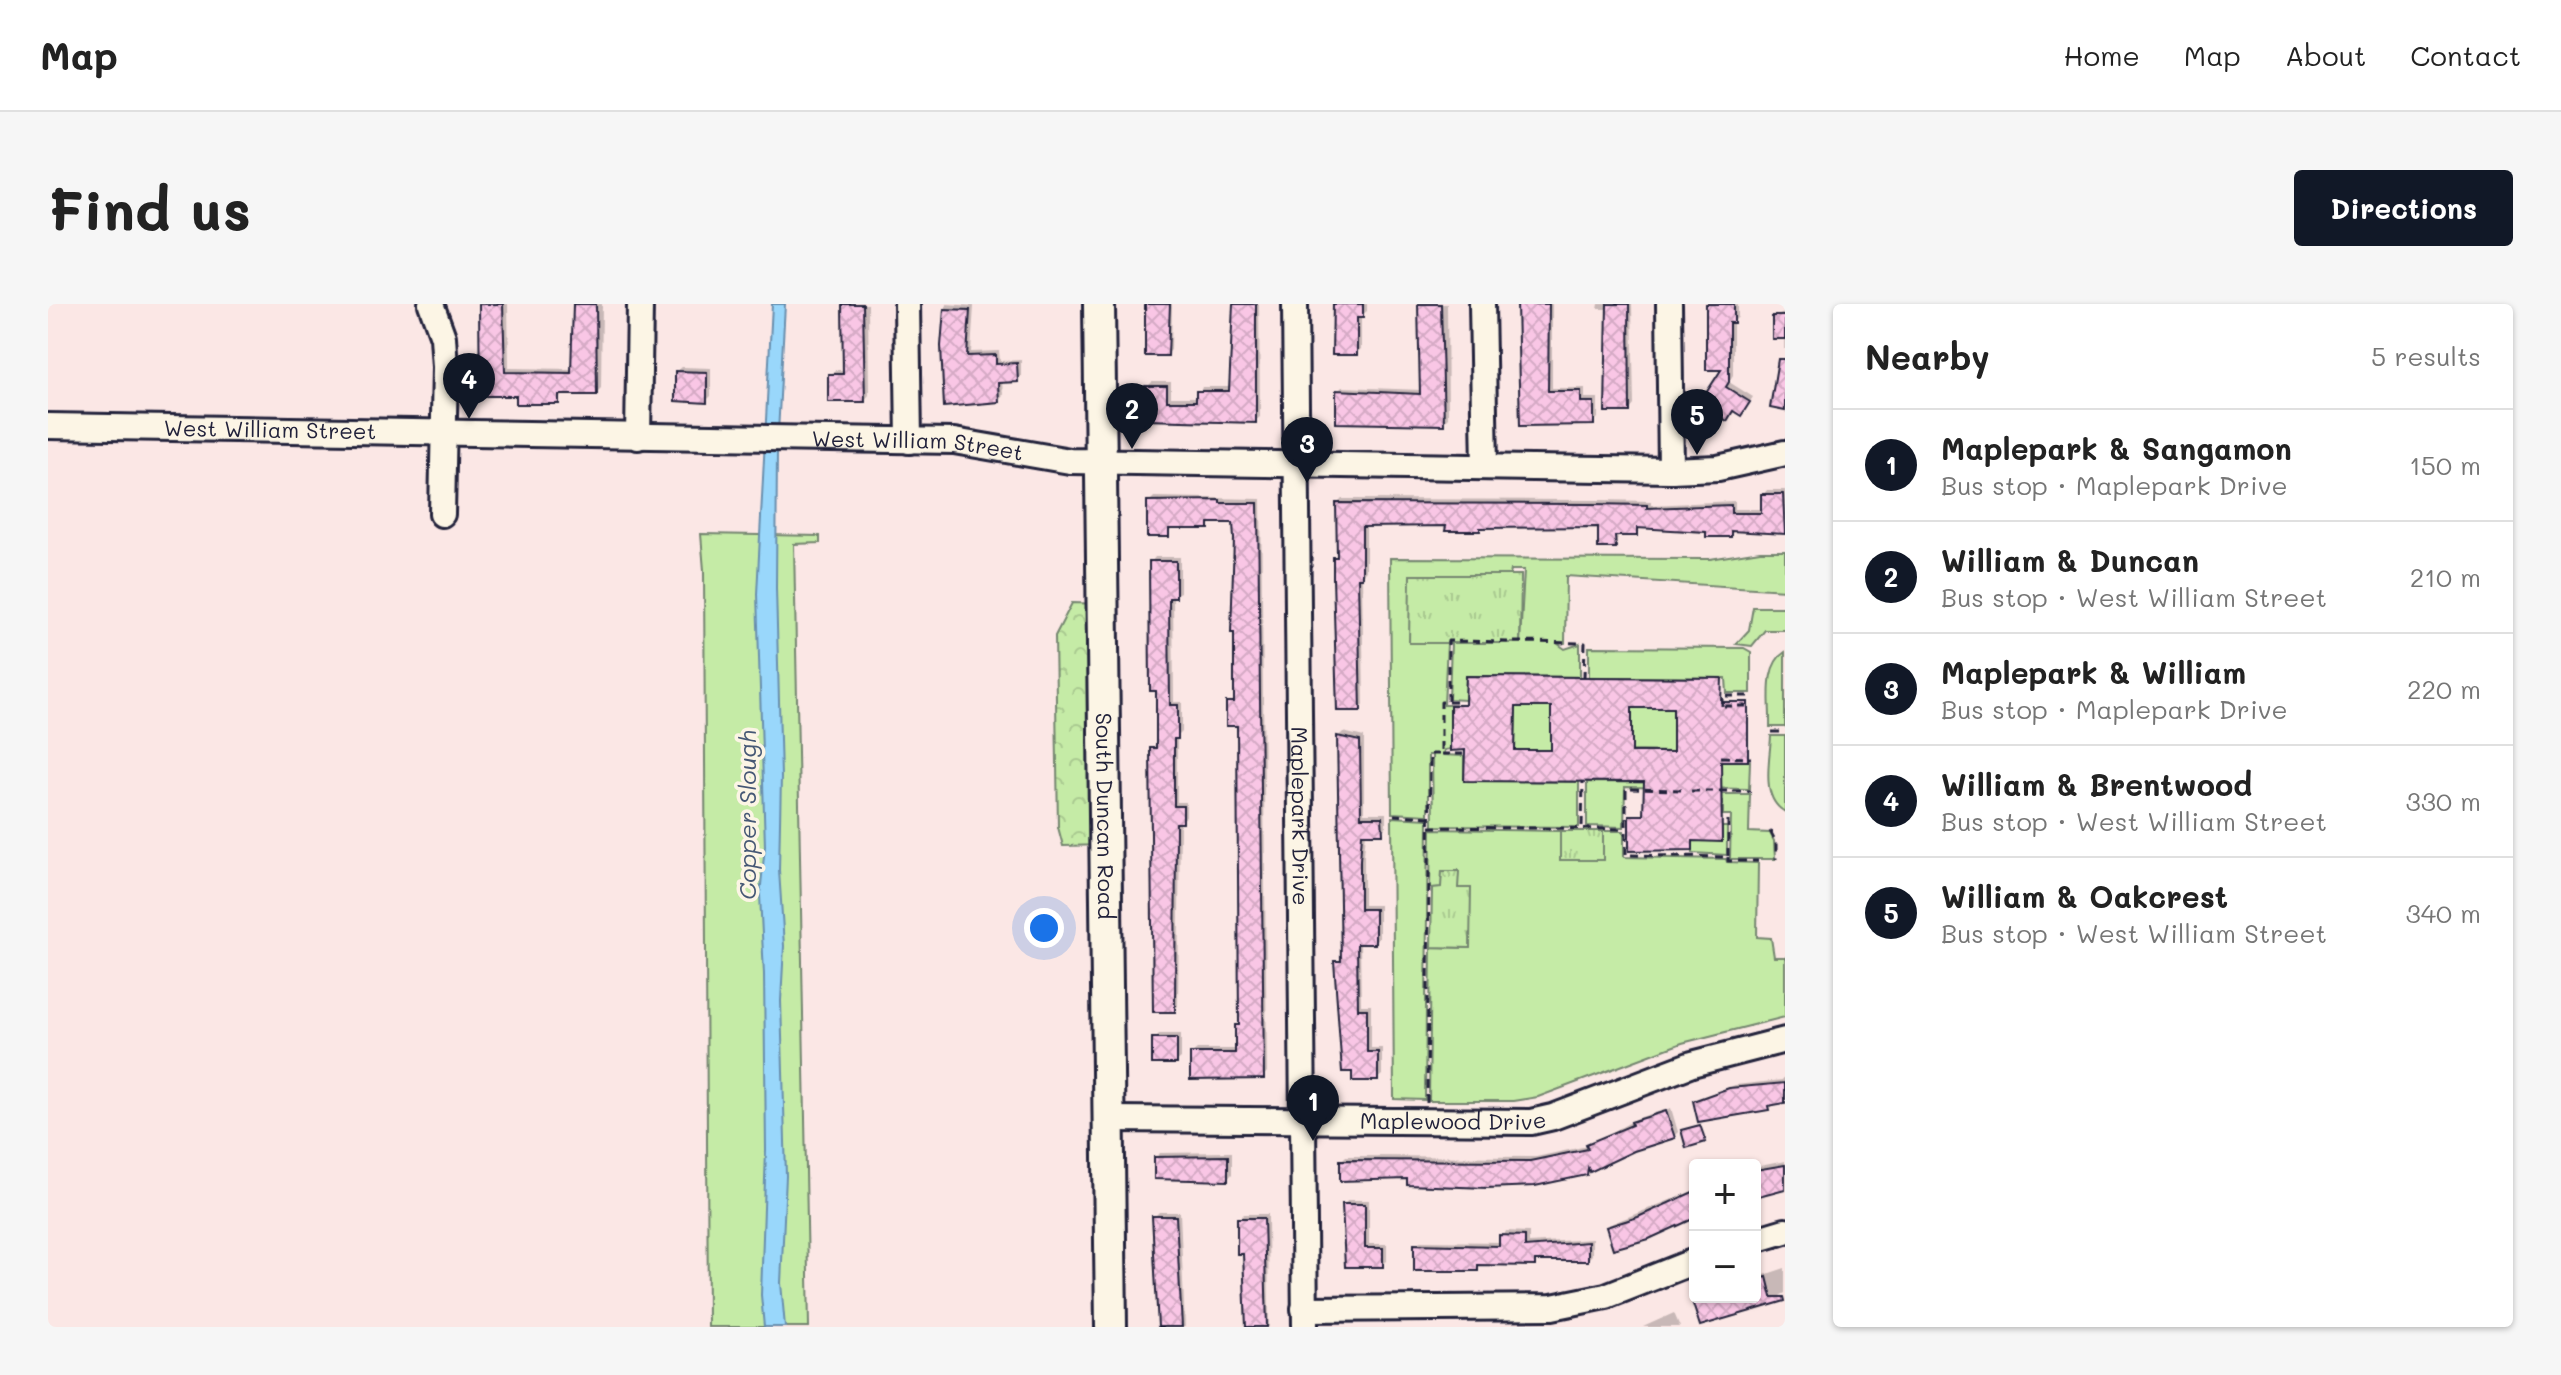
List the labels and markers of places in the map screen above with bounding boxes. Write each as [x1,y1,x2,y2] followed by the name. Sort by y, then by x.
[443,353,495,419] pin: 4
[1106,383,1158,449] pin: 2
[1671,389,1723,455] pin: 5
[1281,417,1333,483] pin: 3
[1287,1075,1339,1141] pin: 1

